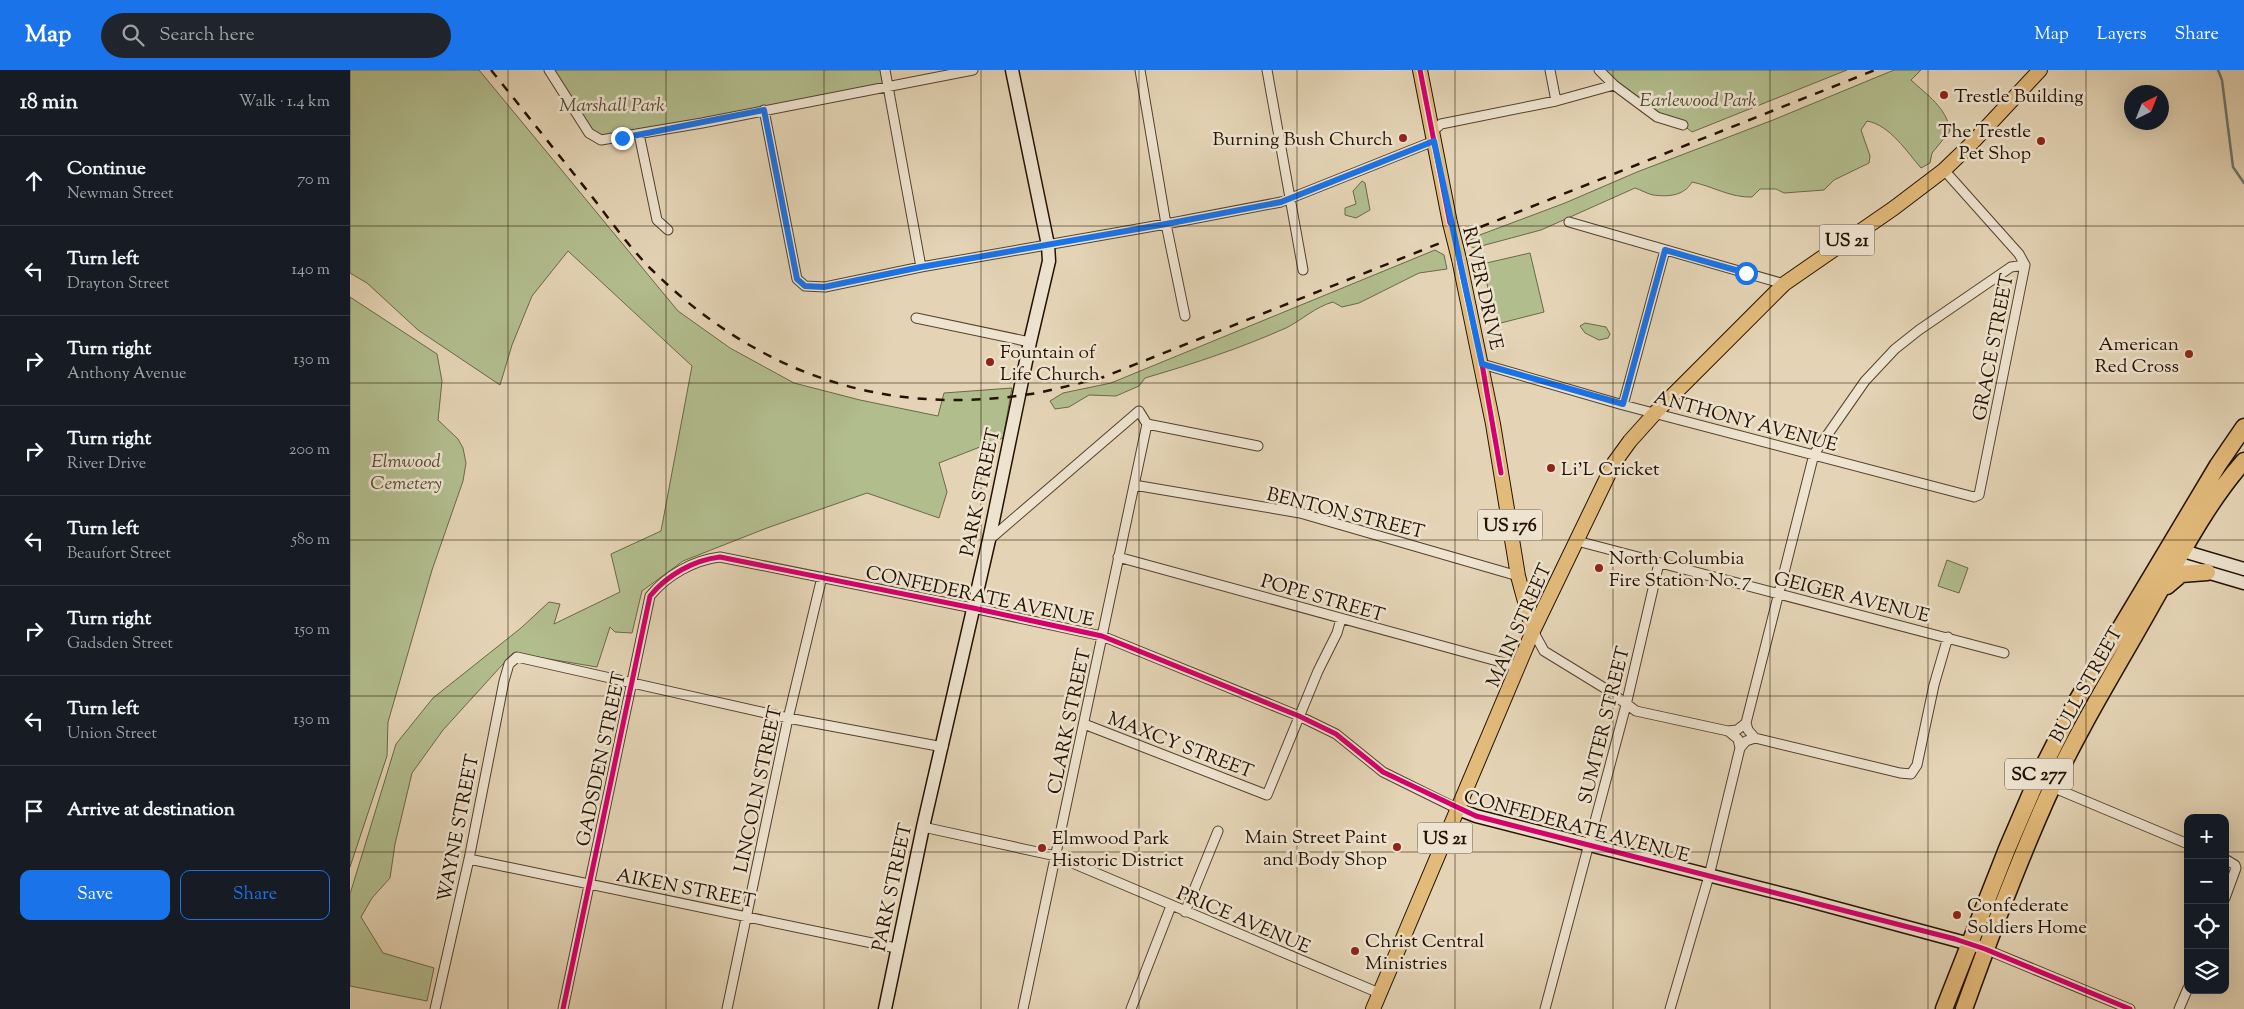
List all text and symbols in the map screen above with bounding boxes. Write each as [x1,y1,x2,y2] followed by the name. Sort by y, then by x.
[101,13,451,58] search box
[25,18,71,52] text: Map
[119,21,147,49] icon: search
[159,22,255,49] text: Search here
[2034,22,2069,48] text: Map
[2097,22,2147,48] text: Layers
[2175,22,2219,48] text: Share
[1954,84,2084,111] place label: Trestle Building
[2124,85,2169,130] north arrow
[20,88,78,118] text: 18 min
[1639,88,1757,115] park label: Earlewood Park
[1938,89,1950,101] marker: Trestle Building
[239,91,330,114] text: Walk · 1.4 km
[559,93,665,120] park label: Marshall Park
[1938,119,2031,168] place label: The Trestle Pet Shop
[611,127,634,150] route end
[1212,127,1393,154] place label: Burning Bush Church
[1397,132,1409,144] marker: Burning Bush Church
[2035,135,2047,147] marker: The Trestle Pet Shop
[67,156,146,183] text: Continue
[20,167,48,195] icon: ahead
[297,169,330,192] text: 70 m
[67,183,174,206] text: Newman Street
[1454,224,1509,354] street label: RIVER DRIVE
[1820,224,1874,256] road number: US 21
[67,246,139,273] text: Turn left
[20,257,48,285] icon: left
[292,259,330,282] text: 140 m
[1735,262,1758,285] route start
[1967,272,2022,423] street label: GRACE STREET
[67,273,169,296] text: Drayton Street
[2095,332,2179,381] place label: American Red Cross
[67,336,151,363] text: Turn right
[1000,340,1100,389] place label: Fountain of Life Church
[20,347,48,375] icon: right
[2183,348,2195,360] marker: American Red Cross
[293,349,330,372] text: 130 m
[984,356,996,368] marker: Fountain of Life Church
[67,363,187,386] text: Anthony Avenue
[1650,385,1841,460] street label: ANTHONY AVENUE
[67,426,151,453] text: Turn right
[955,426,1008,559] street label: PARK STREET
[20,437,48,465] icon: right
[289,439,330,462] text: 200 m
[370,449,442,498] park label: Elmwood Cemetery
[67,453,146,476] text: River Drive
[1561,457,1660,484] place label: Li'L Cricket
[1545,462,1557,474] marker: Li'L Cricket
[1264,482,1427,547] street label: BENTON STREET
[1478,510,1542,540] road number: US 176
[67,516,139,543] text: Turn left
[20,527,48,555] icon: left
[291,529,330,552] text: 580 m
[67,543,171,566] text: Beaufort Street
[1609,546,1752,595] place label: North Columbia Fire Station No. 7
[863,560,1097,635] street label: CONFEDERATE AVENUE
[1481,560,1560,692] street label: MAIN STREET
[1593,562,1605,574] marker: North Columbia Fire Station No. 7
[1771,566,1933,631] street label: GEIGER AVENUE
[1257,569,1387,630] street label: POPE STREET
[67,606,151,633] text: Turn right
[20,617,48,645] icon: right
[294,619,330,642] text: 150 m
[2044,622,2130,748] street label: BULL STREET
[67,633,173,656] text: Gadsden Street
[1573,644,1638,807] street label: SUMTER STREET
[1042,646,1099,797] street label: CLARK STREET
[571,670,634,849] street label: GADSDEN STREET
[67,696,139,723] text: Turn left
[729,704,790,875] street label: LINCOLN STREET
[1103,706,1257,787] street label: MAXCY STREET
[20,707,48,735] icon: left
[293,709,330,732] text: 130 m
[67,723,157,746] text: Union Street
[432,752,487,905] street label: WAYNE STREET
[2005,759,2073,790] road number: SC 277
[1460,784,1693,871] street label: CONFEDERATE AVENUE
[20,797,48,825] icon: arrive
[67,797,235,824] text: Arrive at destination
[2184,814,2229,994] map controls
[2184,814,2229,859] button: +
[867,821,920,954] street label: PARK STREET
[1418,822,1472,854] road number: US 21
[1245,825,1388,874] place label: Main Street Paint and Body Shop
[1052,826,1184,875] place label: Elmwood Park Historic District
[1391,841,1403,853] marker: Main Street Paint and Body Shop
[1036,842,1048,854] marker: Elmwood Park Historic District
[2184,859,2229,904] button: −
[614,863,757,916] street label: AIKEN STREET
[20,870,170,920] button: Save
[180,870,330,920] button: Share
[1172,881,1315,962] street label: PRICE AVENUE
[1967,893,2087,942] place label: Confederate Soldiers Home
[2184,904,2229,949] button: locate
[1951,909,1963,921] marker: Confederate Soldiers Home
[1365,929,1484,978] place label: Christ Central Ministries
[1349,945,1361,957] marker: Christ Central Ministries
[2184,949,2229,994] button: layers

